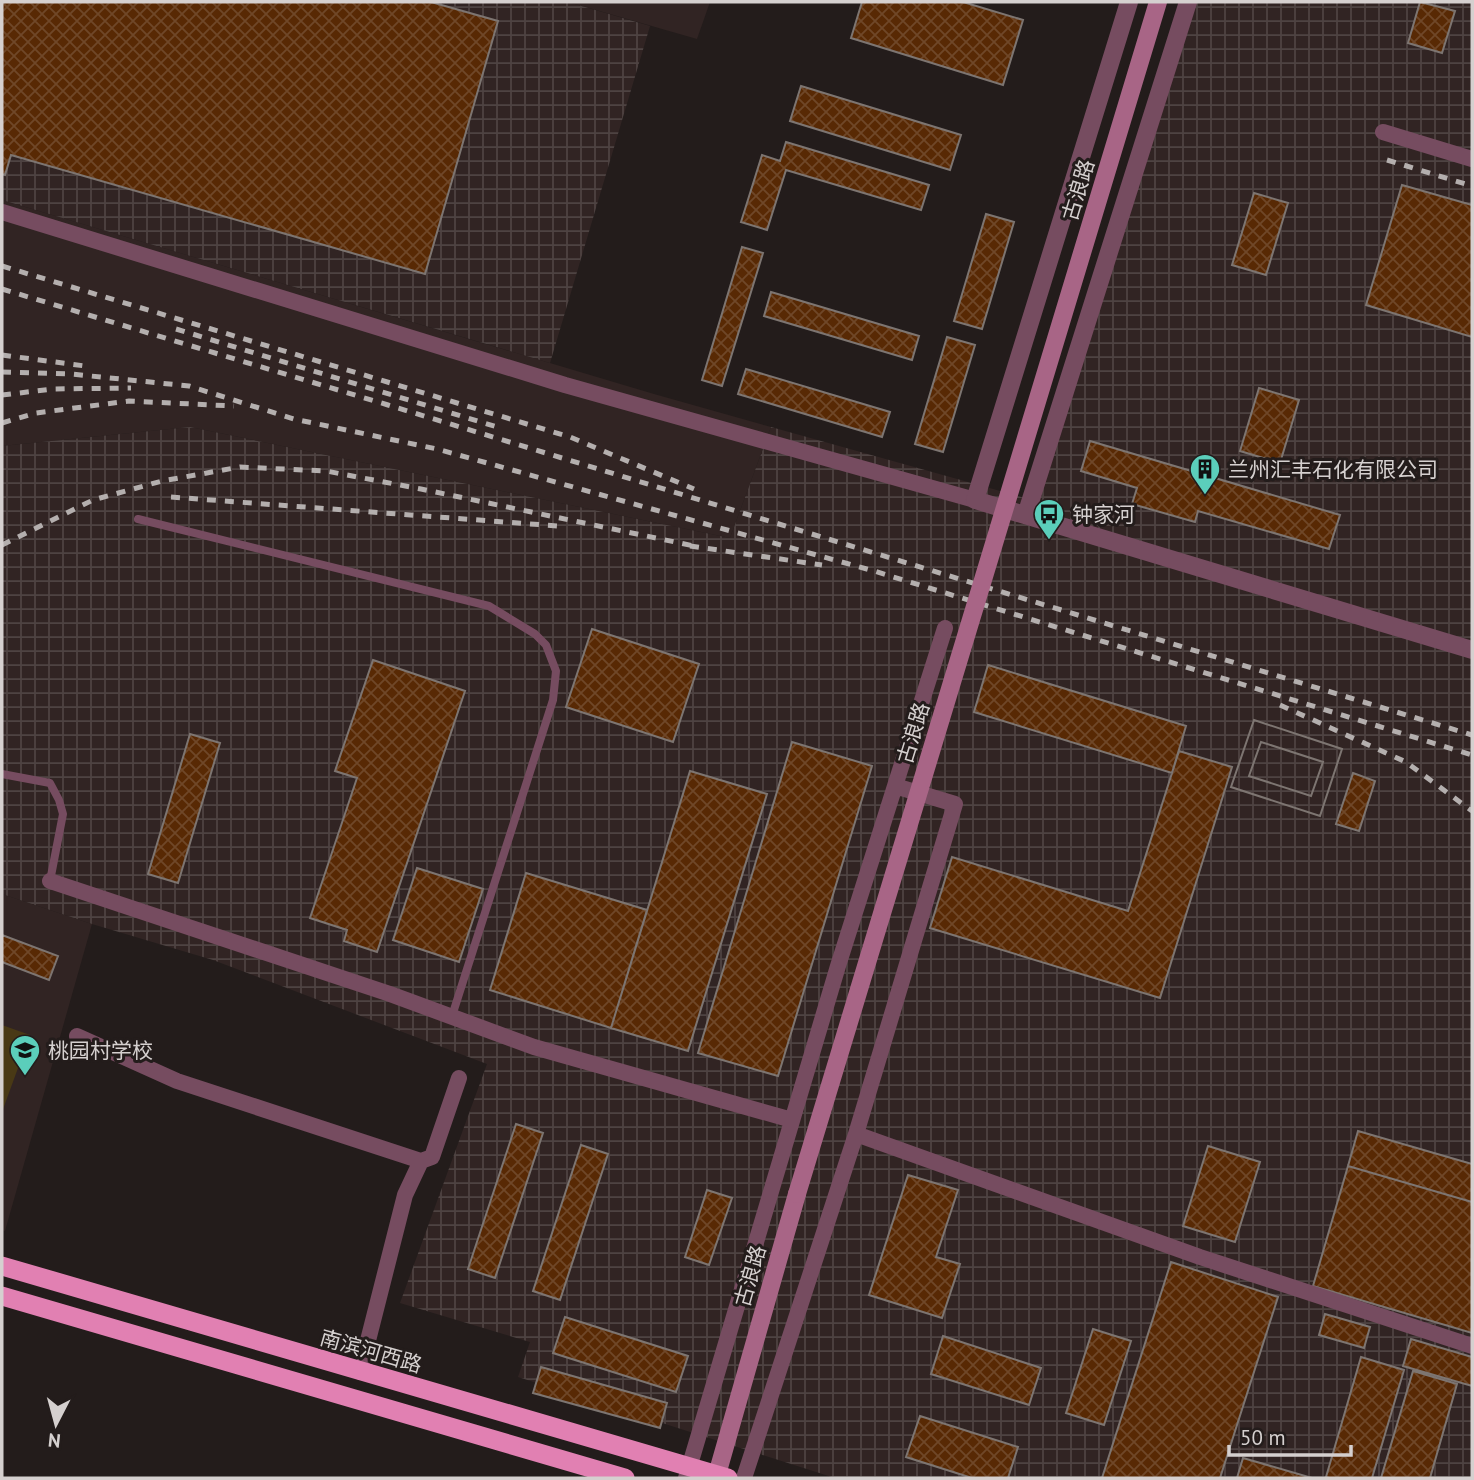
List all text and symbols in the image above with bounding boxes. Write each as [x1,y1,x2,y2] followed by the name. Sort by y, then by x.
[1056,156,1100,224] street label: 古浪路
[1188,452,1222,496] building icon: 兰州汇丰石化有限公司
[1228,456,1438,483] place label: 兰州汇丰石化有限公司
[1032,497,1066,541] bus stop icon: 钟家河
[1072,501,1135,528] place label: 钟家河
[891,699,935,767] street label: 古浪路
[8,1033,42,1077] school or university icon: 桃园村学校
[48,1037,153,1064] place label: 桃园村学校
[728,1242,772,1310] street label: 古浪路
[317,1324,425,1378] street label: 南滨河西路
[21,1389,91,1459] north arrow
[1229,1414,1352,1458] scale bar
[1240,1424,1286,1451] text: 50 m
[47,1428,62,1453] text: N

